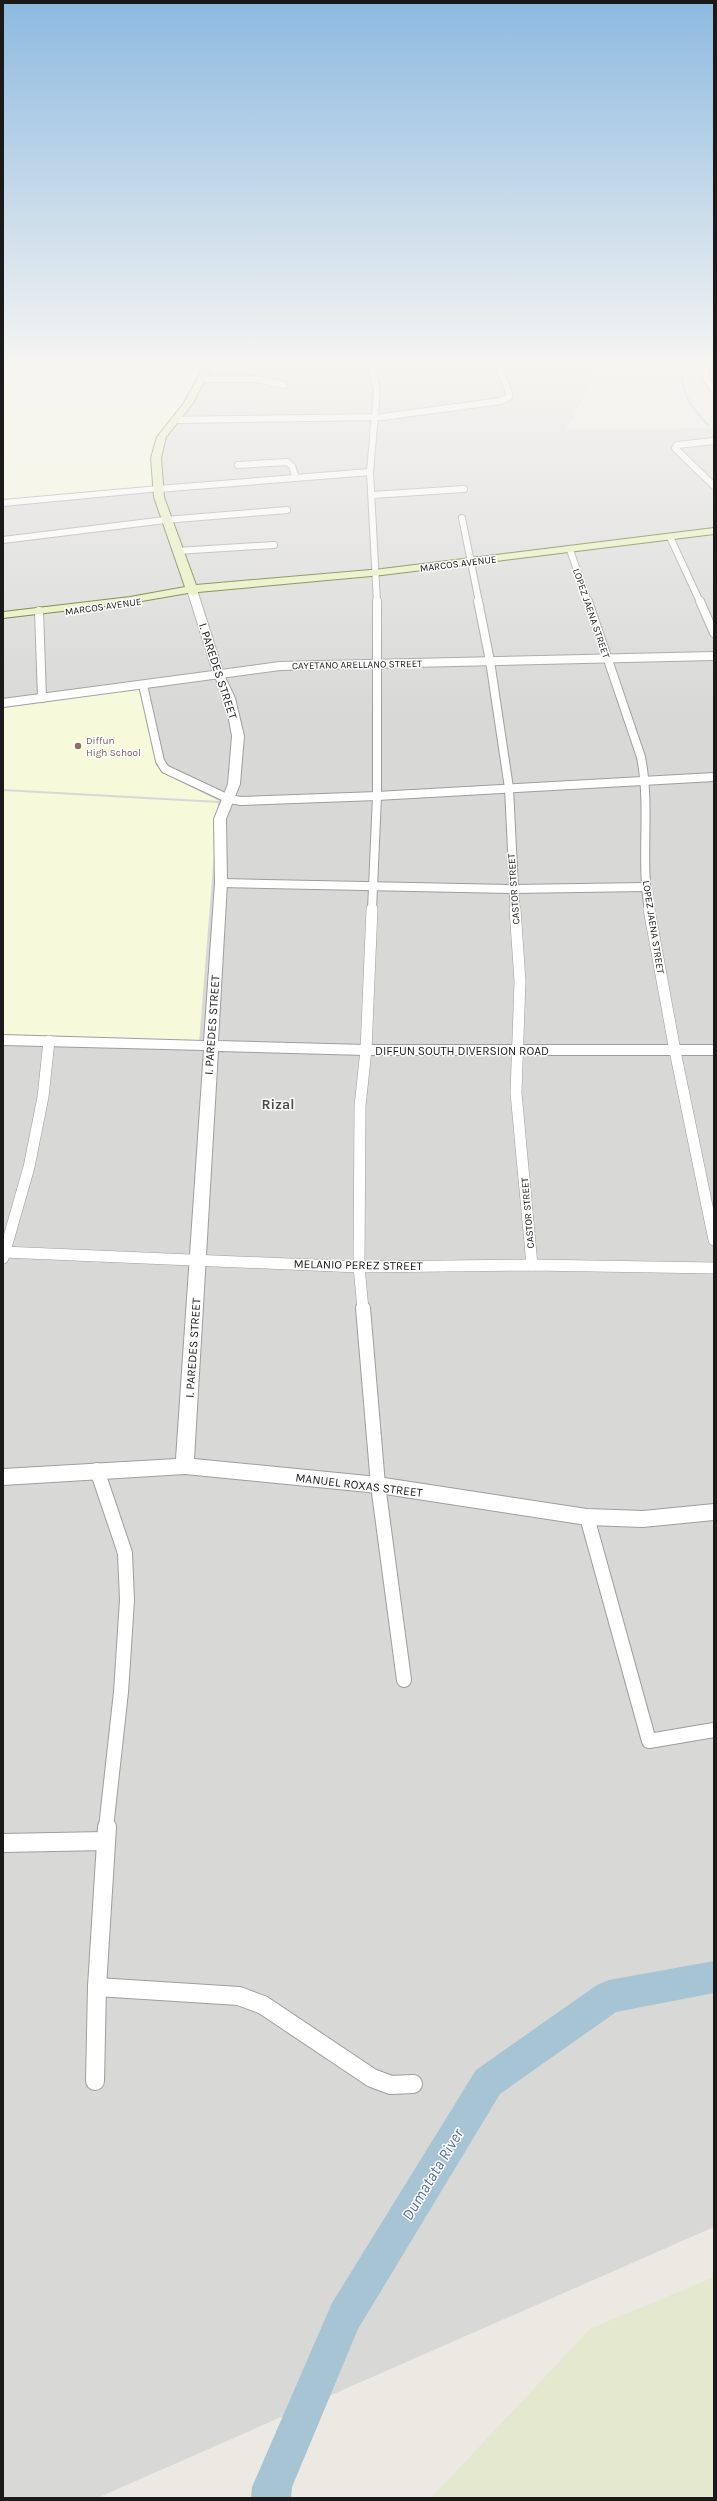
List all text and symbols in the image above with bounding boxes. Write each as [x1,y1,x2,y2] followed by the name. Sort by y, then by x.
[419,553,497,575] street label: MARCOS AVENUE
[570,567,612,660] street label: LOPEZ JAENA STREET
[64,596,142,618] street label: MARCOS AVENUE
[196,621,240,721] street label: I. PAREDES STREET
[292,658,422,672] street label: CAYETANO ARELLANO STREET
[86,735,141,759] place label: Diffun High School
[73,741,83,751] marker: Diffun High School
[506,853,522,925] street label: CASTOR STREET
[640,880,666,975] street label: LOPEZ JAENA STREET
[202,974,222,1076] street label: I. PAREDES STREET
[375,1044,549,1058] street label: DIFFUN SOUTH DIVERSION ROAD
[262,1096,294,1113] district label: Rizal
[519,1177,537,1249] street label: CASTOR STREET
[293,1257,423,1273] street label: MELANIO PEREZ STREET
[183,1297,203,1399] street label: I. PAREDES STREET
[295,1470,423,1500] street label: MANUEL ROXAS STREET
[398,2125,467,2223] water label: Dumatata River

